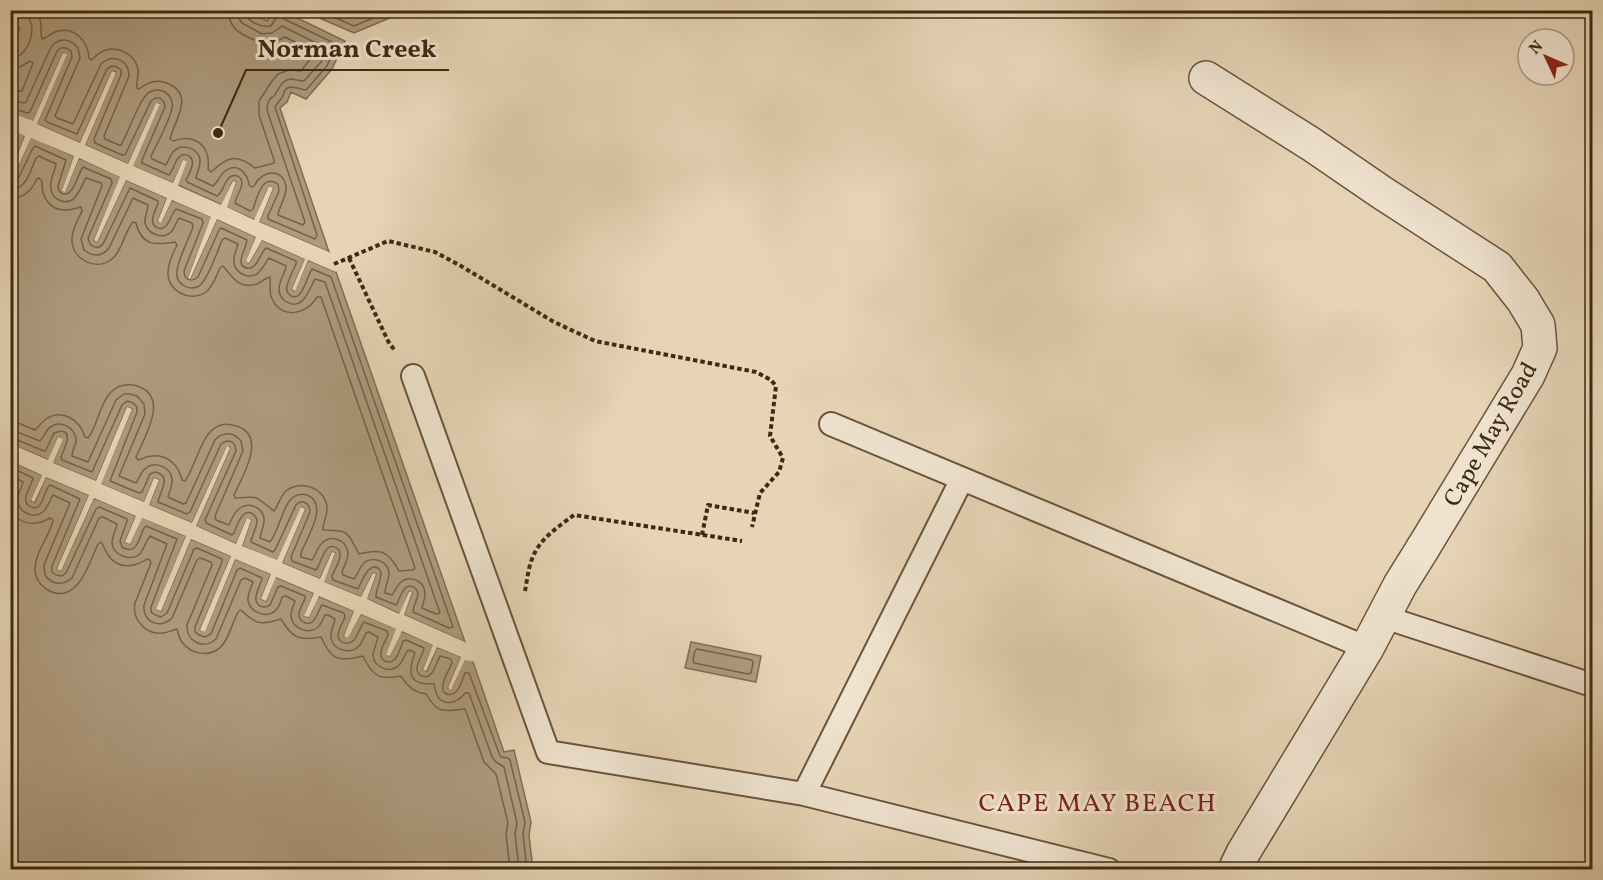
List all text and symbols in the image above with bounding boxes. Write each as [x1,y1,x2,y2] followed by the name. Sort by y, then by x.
[246,26,449,70] callout: Norman Creek
[1516,27,1576,87] north arrow
[257,32,437,68] text: Norman Creek
[1525,36,1549,60] text: N
[1436,356,1547,514] street label: Cape May Road
[979,786,1217,822] district label: CAPE MAY BEACH

